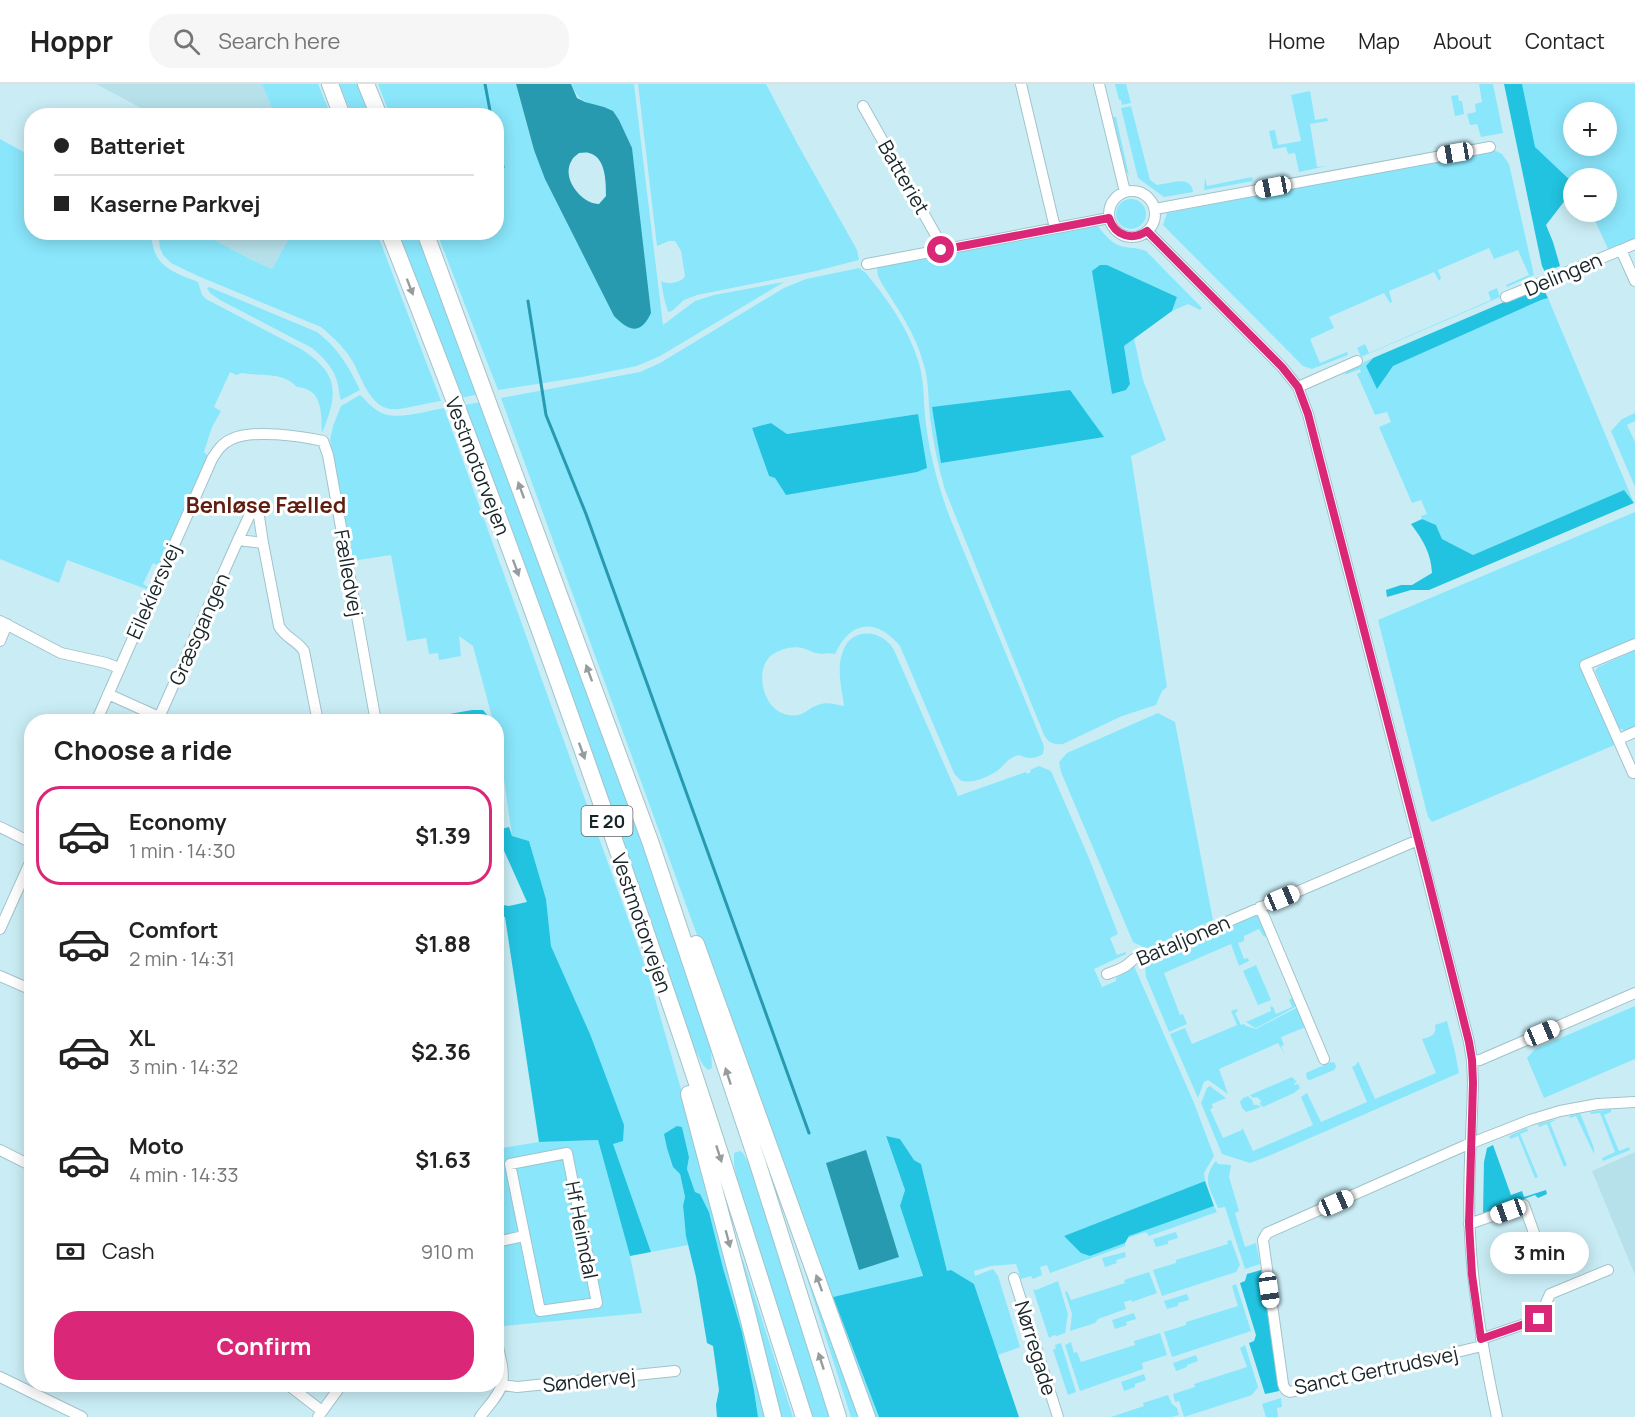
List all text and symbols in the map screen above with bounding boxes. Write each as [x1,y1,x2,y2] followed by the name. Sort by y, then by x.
[149,14,569,68] search box
[30,22,113,60] text: Hoppr
[170,25,203,58] icon: search
[218,26,340,56] text: Search here
[1268,27,1325,55] text: Home
[1358,27,1400,55] text: Map
[1433,27,1492,55] text: About
[1525,27,1605,55] text: Contact
[1563,102,1617,222] map controls
[1563,102,1617,156] button: +
[90,131,185,161] text: Batteriet
[872,135,936,219] street label: Batteriet
[1436,141,1474,165] car
[1563,168,1617,222] button: −
[1254,175,1292,199] car
[90,189,260,219] text: Kaserne Parkvej
[927,236,954,263] route start
[1520,246,1606,302] street label: Delingen
[406,278,416,296] one-way arrow
[439,393,517,539] street label: Vestmotorvejen
[516,481,526,499] one-way arrow
[186,490,346,520] district label: Benløse Fælled
[328,527,370,619] street label: Fælledvej
[120,539,186,643] street label: Eilekiersvej
[511,559,521,577] one-way arrow
[162,569,236,689] street label: Græsgangen
[583,664,593,682] one-way arrow
[54,731,232,768] text: Choose a ride
[578,742,587,760] one-way arrow
[582,806,632,836] road number: E 20
[129,807,227,837] text: Economy
[57,809,111,863] icon: car
[415,821,471,851] text: $1.39
[129,837,236,864] text: 1 min · 14:30
[605,849,679,997] street label: Vestmotorvejen
[1262,883,1302,913] car
[1132,908,1234,972] street label: Bataljonen
[129,915,218,945] text: Comfort
[57,917,111,971] icon: car
[415,929,471,959] text: $1.88
[129,945,235,972] text: 2 min · 14:31
[1522,1018,1562,1048] car
[129,1023,155,1053] text: XL
[57,1025,111,1079] icon: car
[411,1037,471,1067] text: $2.36
[129,1053,238,1080] text: 3 min · 14:32
[723,1067,733,1085] one-way arrow
[129,1131,184,1161] text: Moto
[57,1133,111,1187] icon: car
[415,1145,471,1175] text: $1.63
[715,1145,725,1163] one-way arrow
[129,1161,239,1188] text: 4 min · 14:33
[559,1179,605,1281] street label: Hf Heimdal
[1316,1187,1356,1219] car
[1488,1196,1528,1226] car
[723,1230,733,1248] one-way arrow
[1490,1232,1588,1274] callout: 3 min
[54,1235,87,1268] icon: cash
[102,1236,155,1266] text: Cash
[421,1238,474,1265] text: 910 m
[1514,1239,1565,1266] text: 3 min
[1258,1271,1280,1309] car
[813,1274,823,1292] one-way arrow
[1009,1297,1063,1399] street label: Nørregade
[1525,1305,1552,1332] route end
[54,1311,474,1380] button: Confirm
[1292,1339,1460,1401] street label: Sanct Gertrudsvej
[815,1352,825,1370] one-way arrow
[541,1362,637,1398] street label: Søndervej

